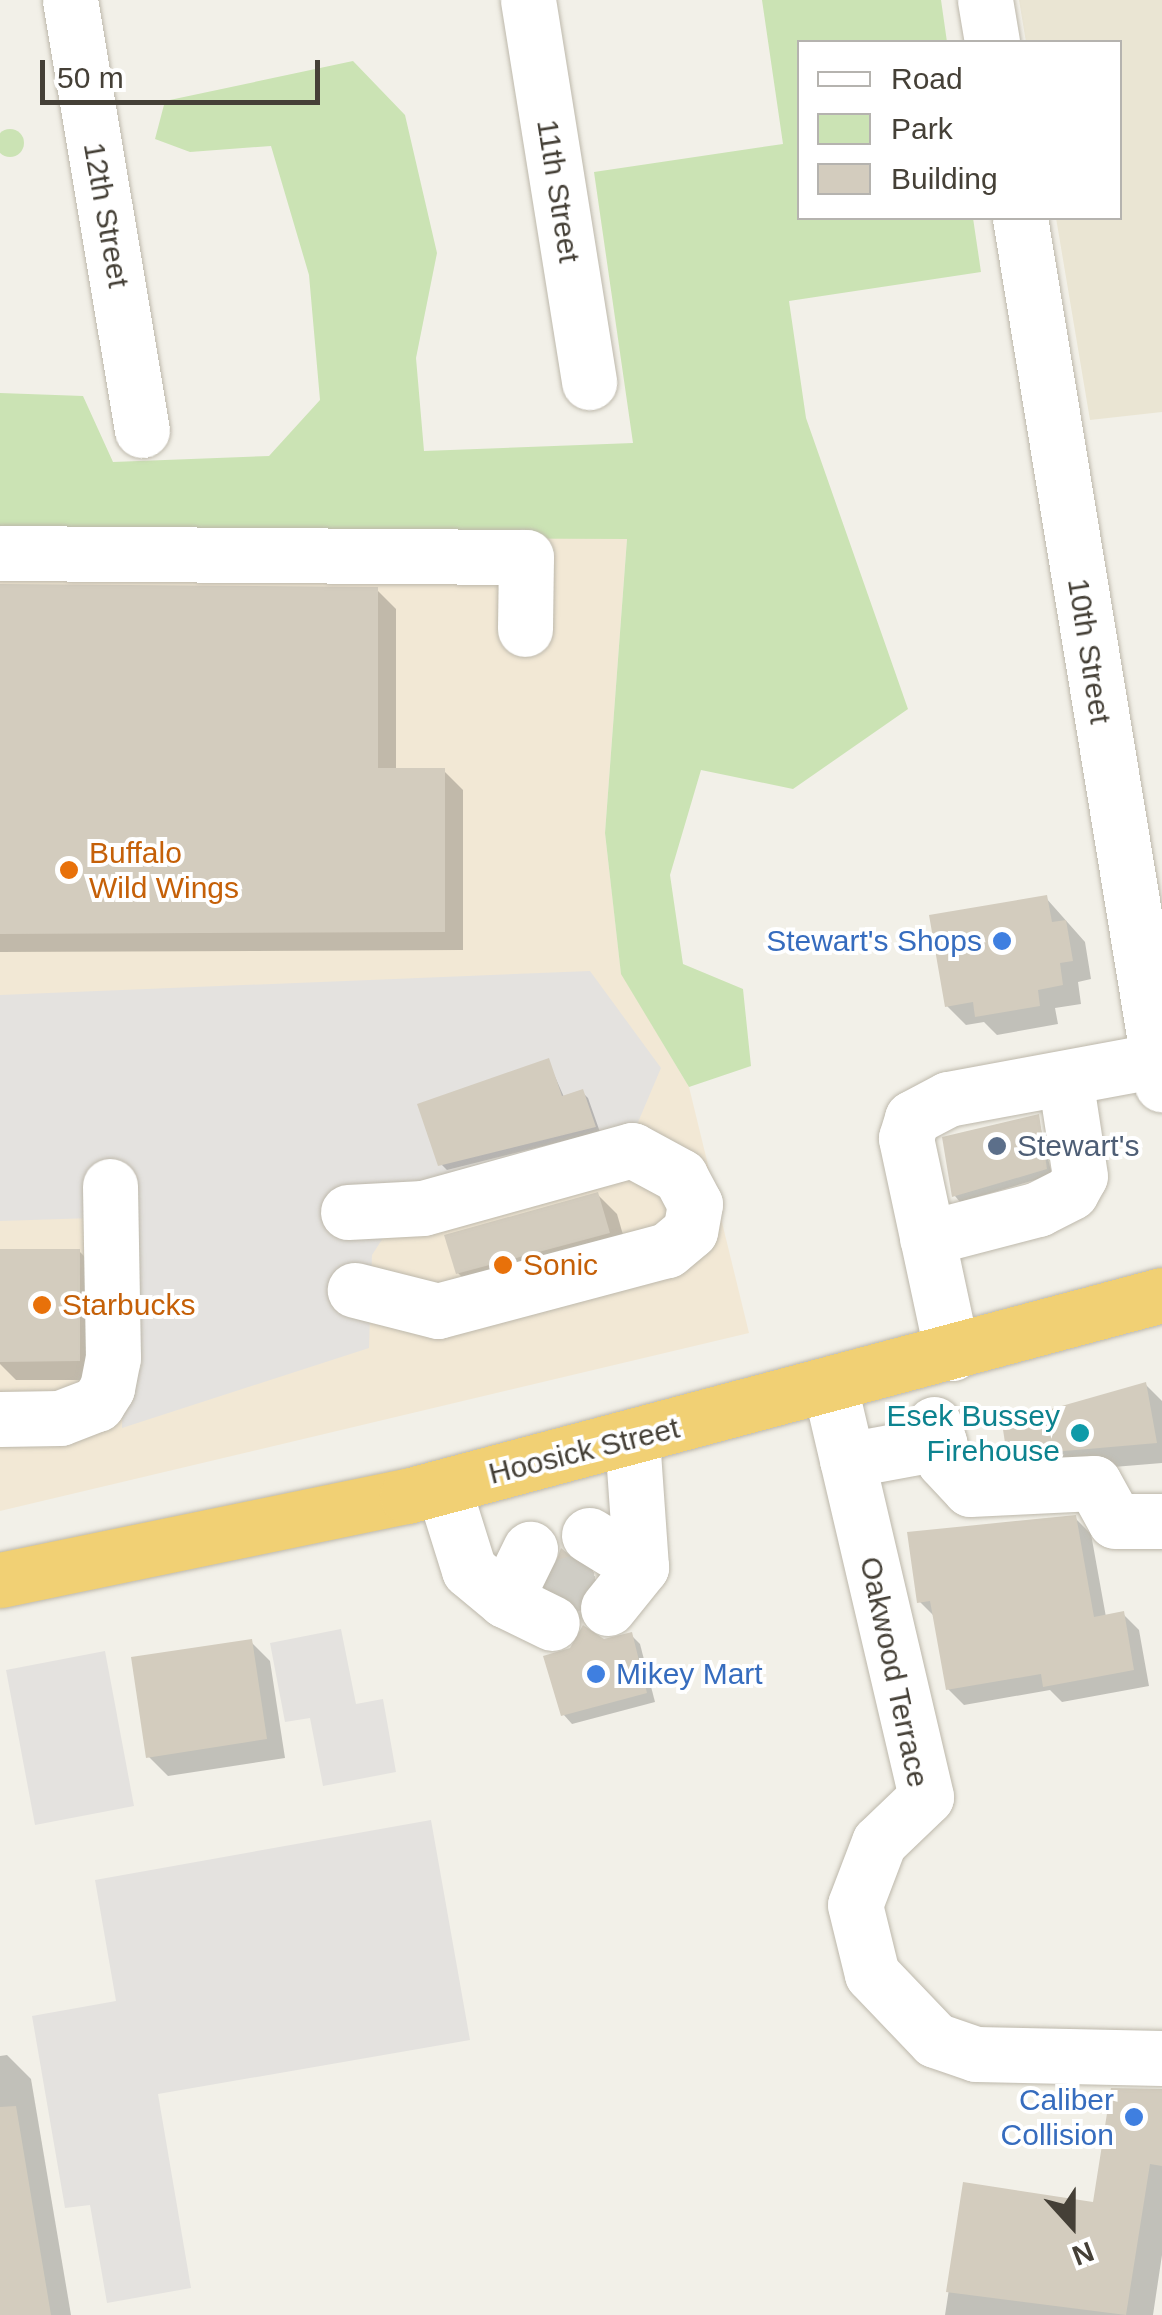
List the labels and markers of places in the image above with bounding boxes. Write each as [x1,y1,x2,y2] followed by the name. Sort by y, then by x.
[89,835,239,906] place label: Buffalo Wild Wings
[58,859,80,881] marker: Buffalo Wild Wings
[766,923,982,959] place label: Stewart's Shops
[991,930,1013,952] marker: Stewart's Shops
[1017,1128,1139,1164] place label: Stewart's
[986,1135,1008,1157] marker: Stewart's
[523,1247,598,1283] place label: Sonic
[492,1254,514,1276] marker: Sonic
[62,1287,195,1323] place label: Starbucks
[31,1294,53,1316] marker: Starbucks
[887,1398,1060,1468] place label: Esek Bussey Firehouse
[1069,1422,1091,1444] marker: Esek Bussey Firehouse
[616,1656,763,1692] place label: Mikey Mart
[585,1663,607,1685] marker: Mikey Mart
[1001,2082,1114,2152] place label: Caliber Collision
[1123,2106,1145,2128] marker: Caliber Collision

